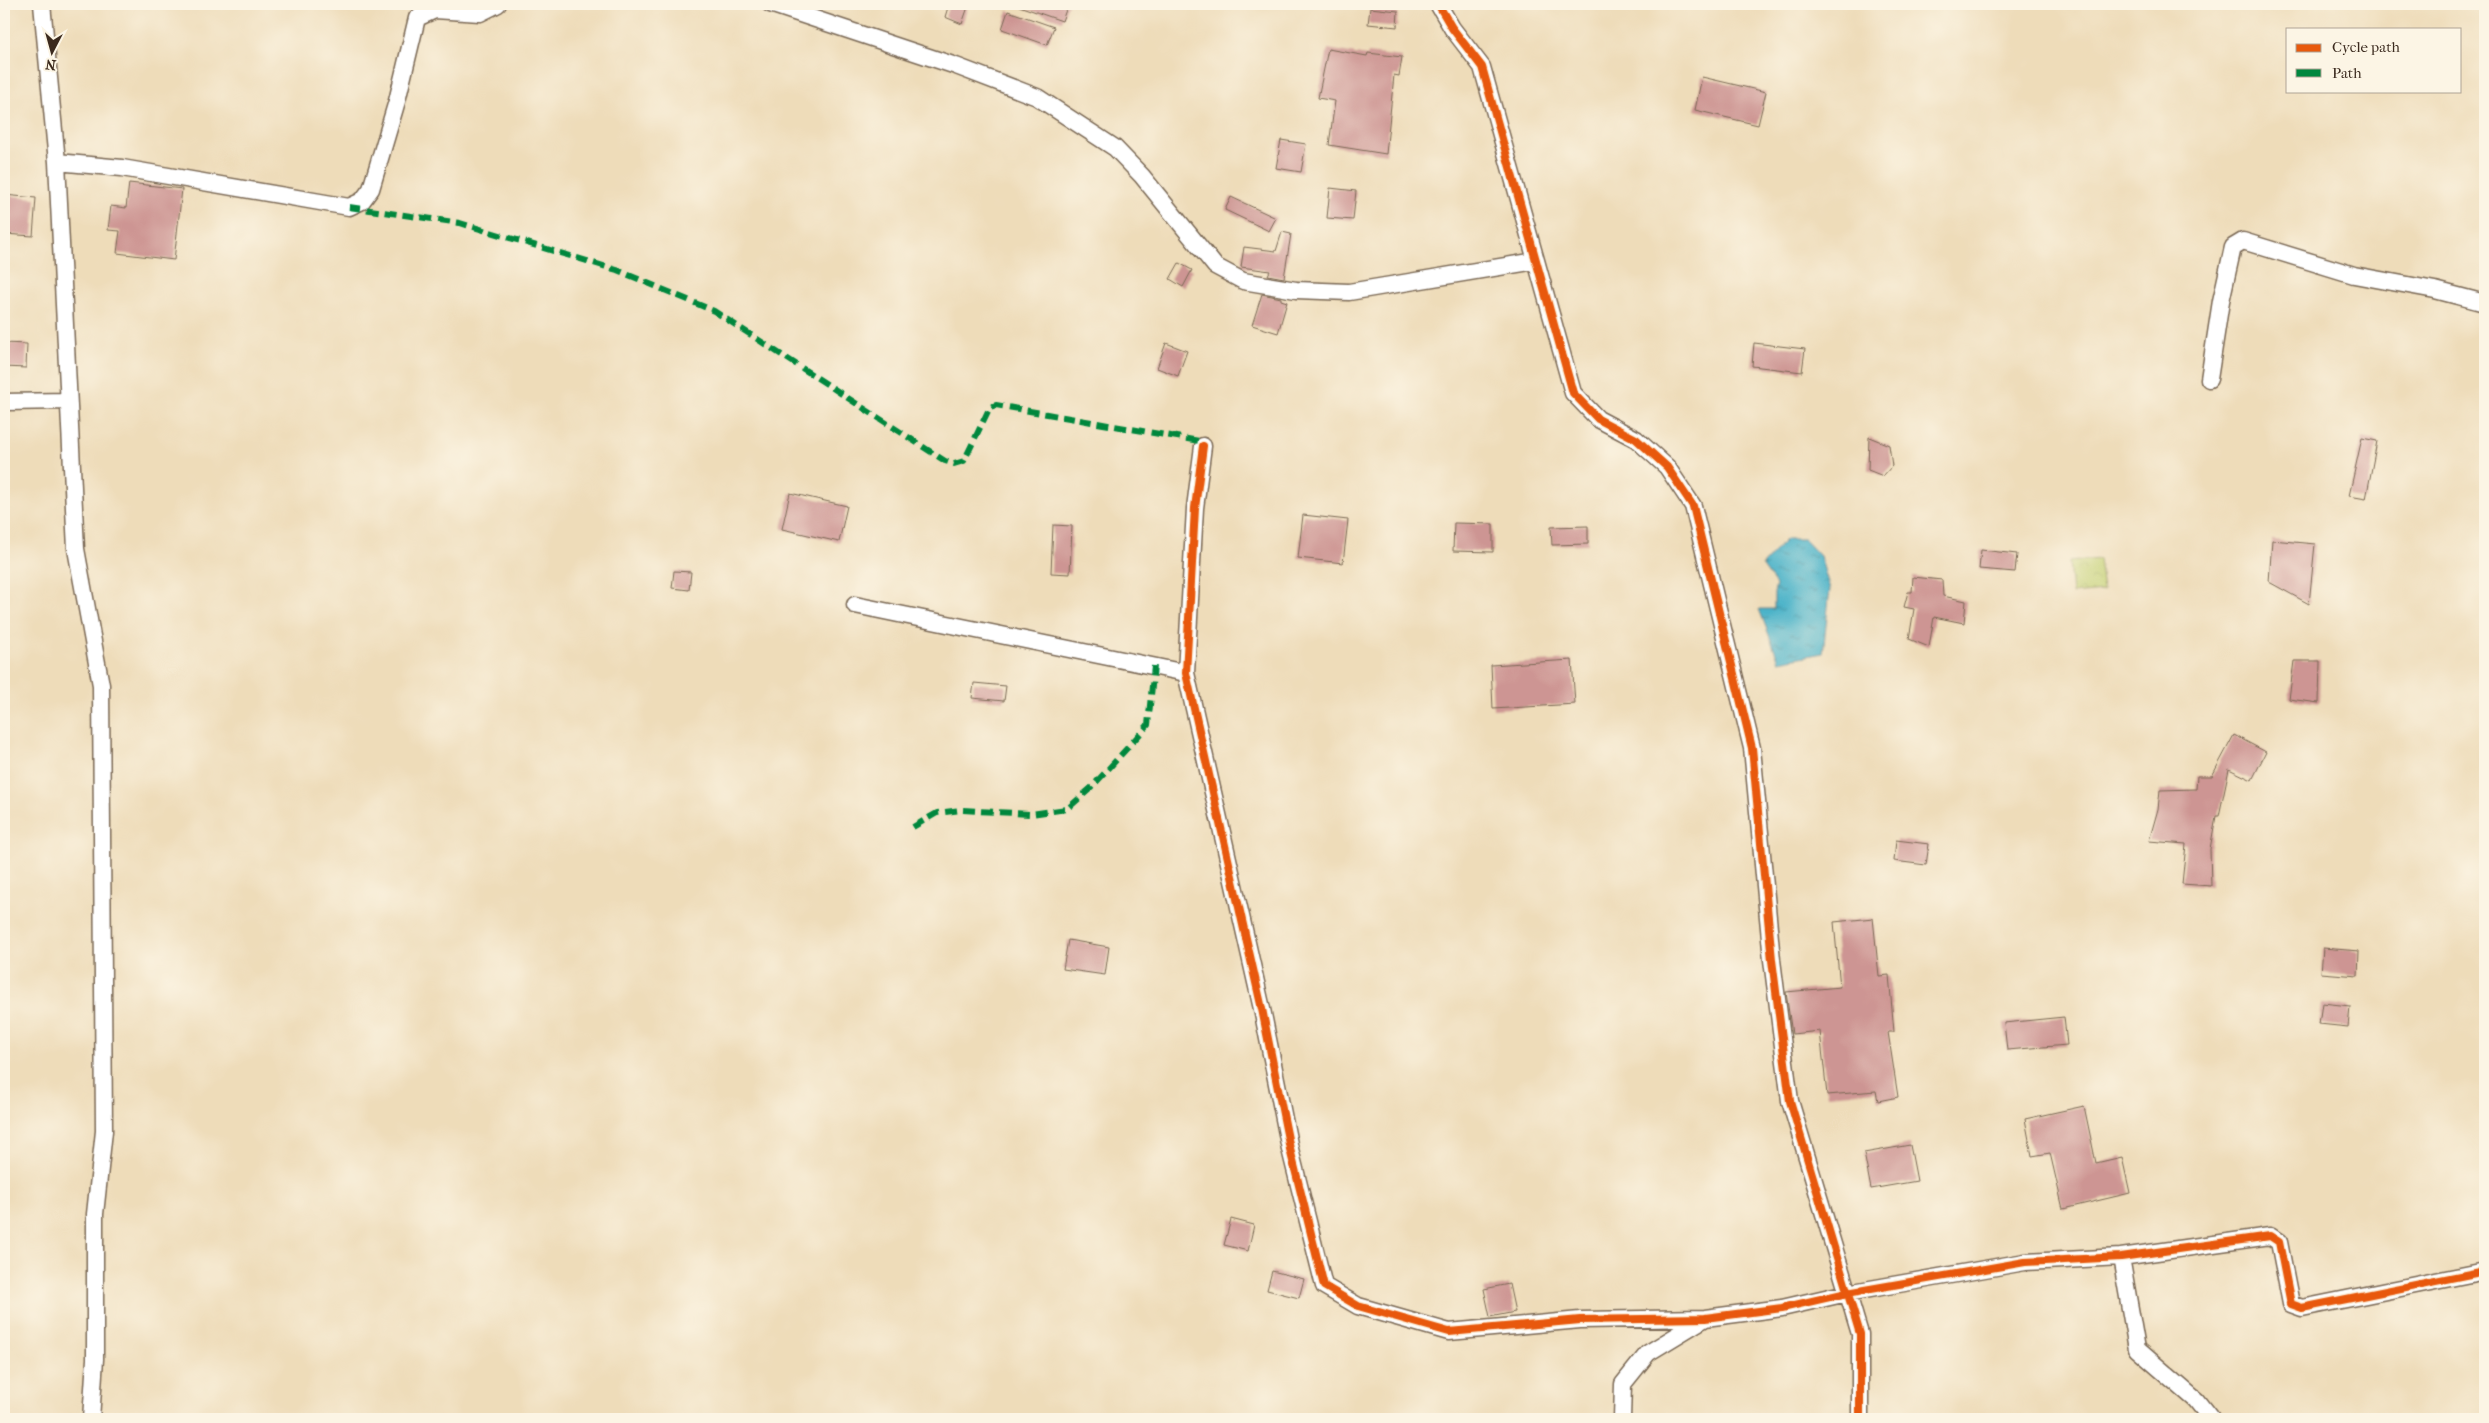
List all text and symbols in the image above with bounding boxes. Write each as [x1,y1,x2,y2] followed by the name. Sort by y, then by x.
[28,28,78,78] north arrow
[2286,28,2462,92] legend
[2332,38,2400,56] text: Cycle path
[44,55,57,73] text: N
[2332,64,2362,82] text: Path

